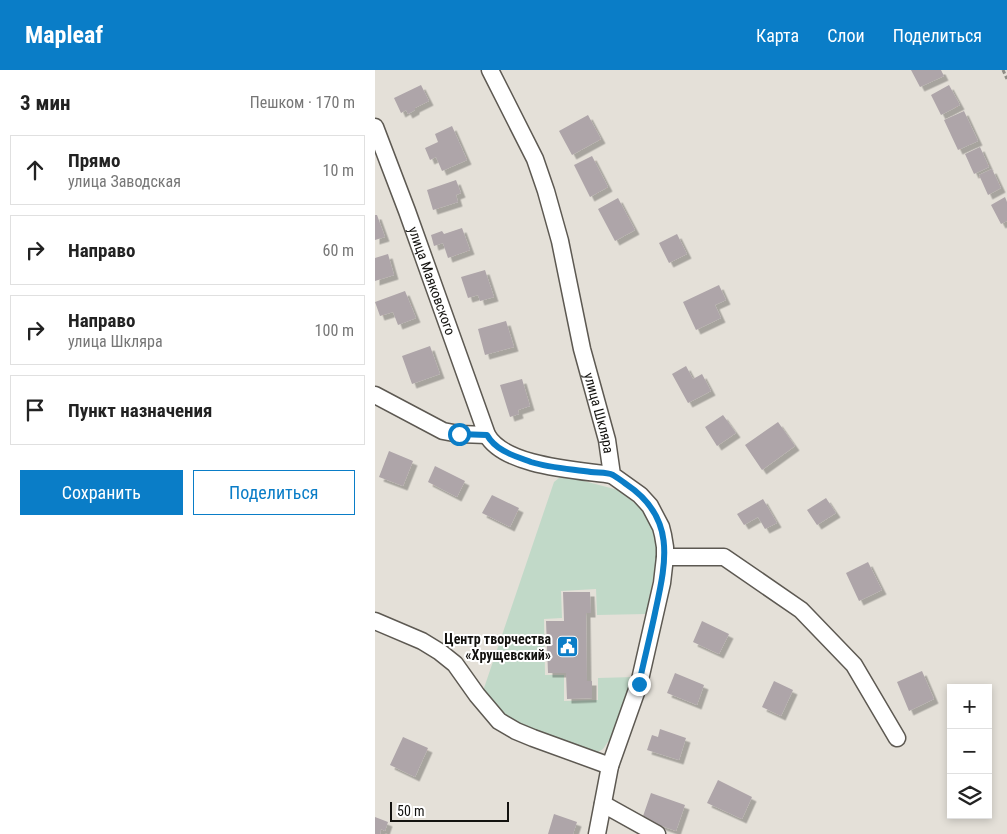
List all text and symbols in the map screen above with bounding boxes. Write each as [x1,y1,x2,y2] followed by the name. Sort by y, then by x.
[25,21,103,49] text: Mapleaf
[756,25,799,46] text: Карта
[827,25,865,46] text: Слои
[893,25,982,46] text: Поделиться
[20,91,70,115] text: 3 мин
[250,93,355,112] text: Пешком · 170 m
[68,149,121,172] text: Прямо
[21,156,49,184] icon: ahead
[322,161,354,180] text: 10 m
[68,172,181,191] text: улица Заводская
[405,224,459,337] street label: улица Маяковского
[21,236,49,264] icon: right
[68,239,135,262] text: Направо
[322,241,354,260] text: 60 m
[68,309,135,332] text: Направо
[21,316,49,344] icon: right
[315,321,354,340] text: 100 m
[68,332,163,351] text: улица Шкляра
[581,371,617,454] street label: улица Шкляра
[21,396,49,424] icon: arrive
[68,399,212,422] text: Пункт назначения
[448,423,471,446] route start
[20,470,183,515] button: Сохранить
[193,470,355,515] button: Поделиться
[444,631,551,663] place label: Центр творчества «Хрущевский»
[555,635,579,659] public building icon: Центр творчества «Хрущевский»
[628,673,651,696] route end
[947,684,992,819] map controls
[947,684,992,729] button: +
[947,729,992,774] button: −
[947,774,992,819] button: layers
[390,799,509,822] scale bar
[397,803,425,819] text: 50 m

